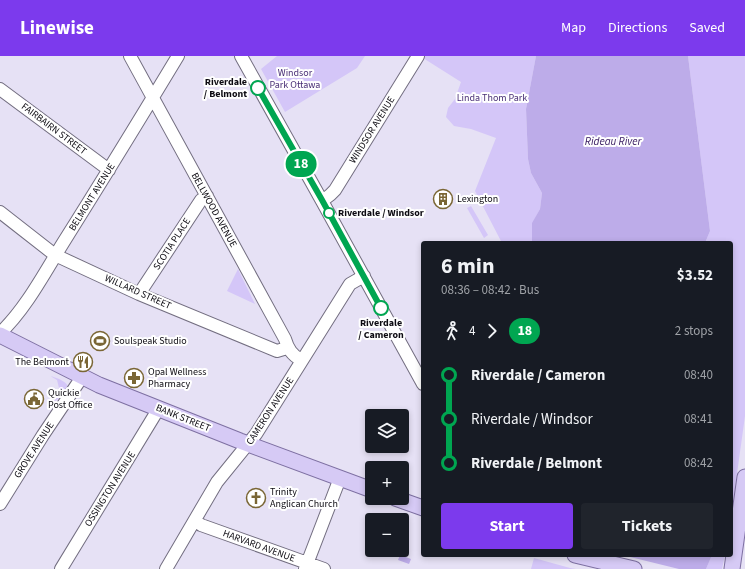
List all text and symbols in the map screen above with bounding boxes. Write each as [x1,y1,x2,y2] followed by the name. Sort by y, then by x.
[20,15,94,42] text: Linewise
[561,18,586,38] text: Map
[608,18,667,38] text: Directions
[689,18,725,38] text: Saved
[270,66,320,92] park label: Windsor Park Ottawa
[204,75,247,101] place label: Riverdale / Belmont
[250,80,266,96] marker: Riverdale / Belmont
[457,91,527,105] park label: Linda Thom Park
[346,94,398,166] street label: WINDSOR AVENUE
[18,100,90,159] street label: FAIRBAIRN STREET
[585,134,642,149] water label: Rideau River
[283,151,319,177] line badge: 18
[294,154,308,174] text: 18
[65,160,119,234] street label: BELMONT AVENUE
[188,170,240,250] street label: BELLWOOD AVENUE
[432,188,454,210] building icon: Lexington
[457,192,498,206] place label: Lexington
[338,206,424,220] place label: Riverdale / Windsor
[323,207,335,219] marker: Riverdale / Windsor
[150,215,194,273] street label: SCOTIA PLACE
[441,250,495,282] text: 6 min
[677,265,713,286] text: $3.52
[102,271,174,313] street label: WILLARD STREET
[441,281,539,299] text: 08:36 – 08:42 · Bus
[373,300,389,316] marker: Riverdale / Cameron
[358,316,404,342] place label: Riverdale / Cameron
[441,320,463,342] icon: walk
[481,320,503,342] icon: forward
[517,321,532,341] text: 18
[469,322,475,340] text: 4
[675,322,713,340] text: 2 stops
[89,330,111,352] sports icon: Soulspeak Studio
[114,334,187,348] place label: Soulspeak Studio
[72,351,94,373] restaurant icon: The Belmont
[15,355,70,369] place label: The Belmont
[148,365,206,391] place label: Opal Wellness Pharmacy
[471,365,605,386] text: Riverdale / Cameron
[684,366,713,384] text: 08:40
[123,367,145,389] pharmacy icon: Opal Wellness Pharmacy
[243,374,297,448] street label: CAMERON AVENUE
[48,386,92,412] place label: Quickie Post Office
[23,388,45,410] public building icon: Quickie Post Office
[154,401,213,436] street label: BANK STREET
[365,409,409,557] map controls
[365,409,409,453] button: layers
[471,409,593,430] text: Riverdale / Windsor
[684,410,713,428] text: 08:41
[11,419,57,481] street label: GROVE AVENUE
[81,449,139,529] street label: OSSINGTON AVENUE
[471,453,602,474] text: Riverdale / Belmont
[684,454,713,472] text: 08:42
[365,461,409,505] button: +
[270,485,338,511] place label: Trinity Anglican Church
[245,487,267,509] church icon: Trinity Anglican Church
[441,503,573,549] button: Start
[581,503,713,549] button: Tickets
[365,513,409,557] button: −
[221,526,297,566] street label: HARVARD AVENUE

